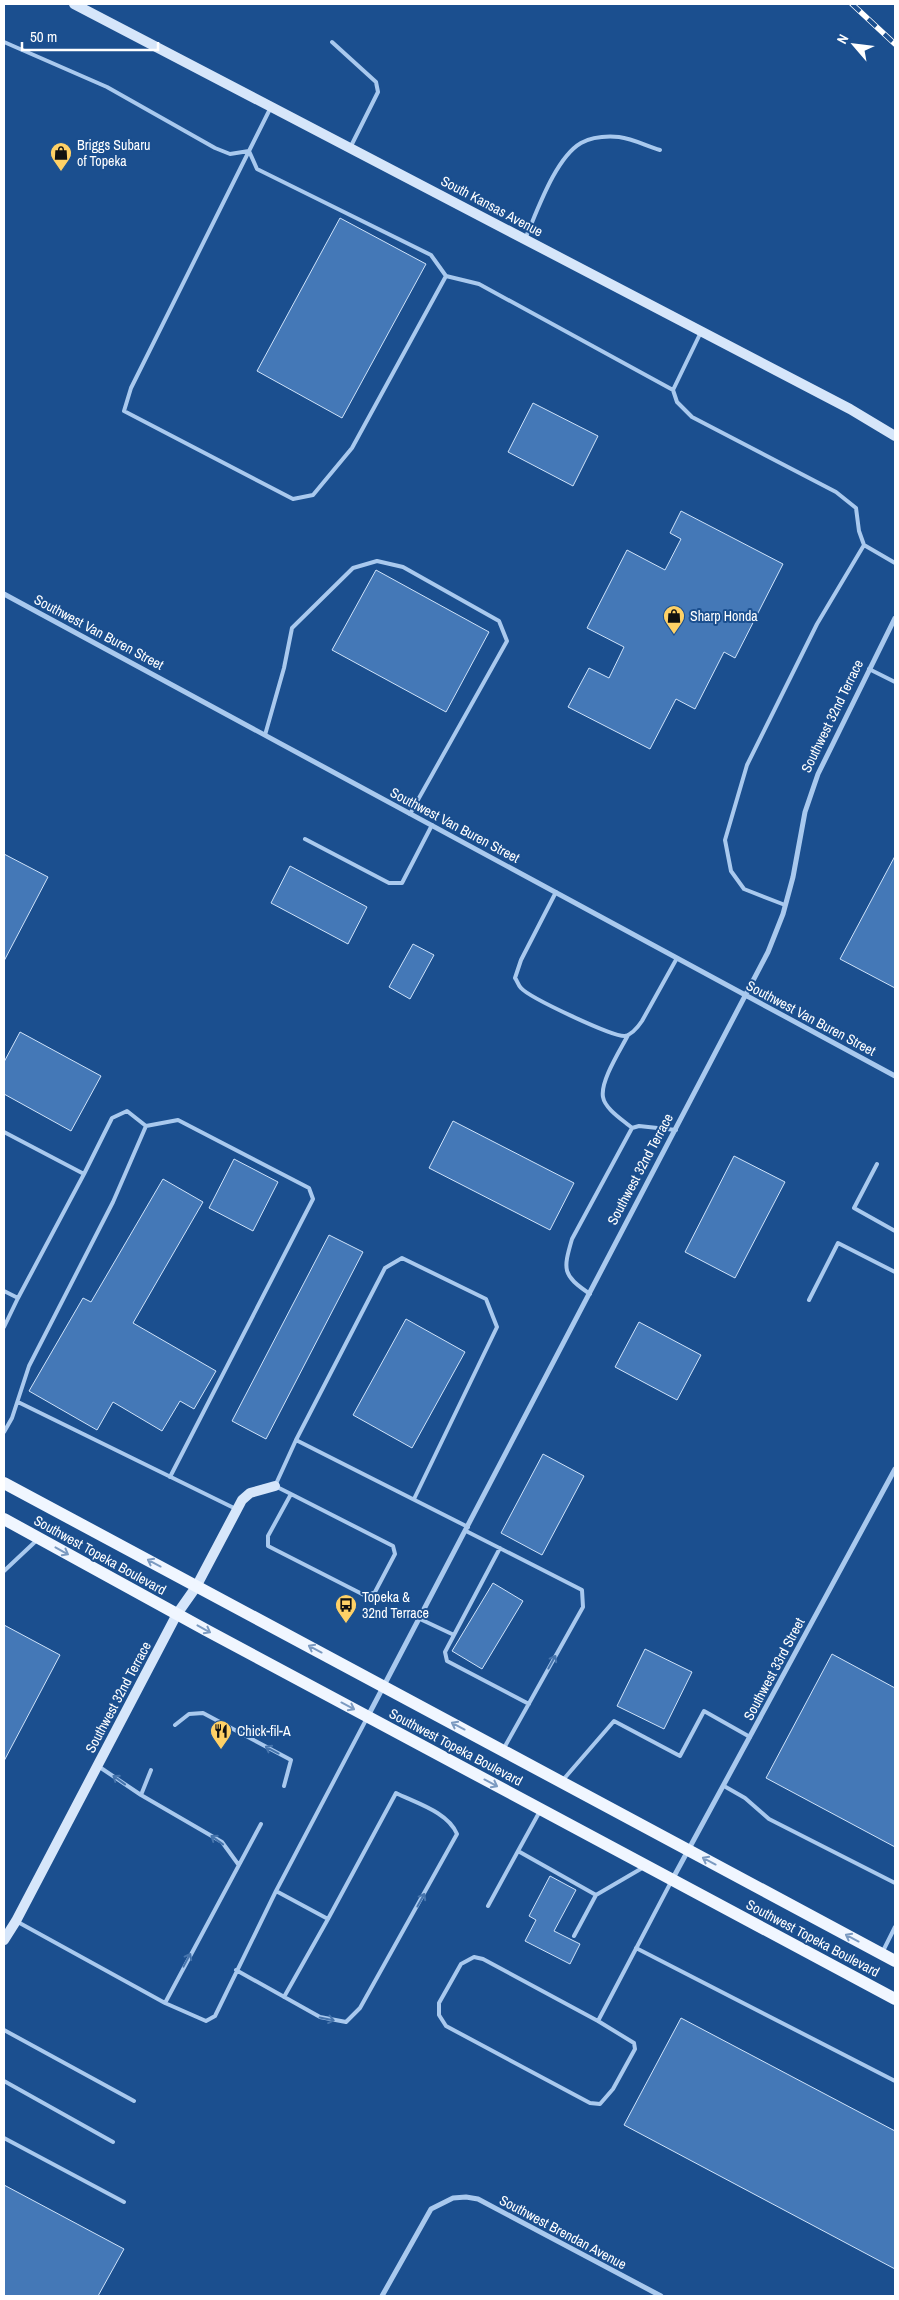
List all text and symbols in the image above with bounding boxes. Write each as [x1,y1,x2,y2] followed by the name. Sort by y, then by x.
[22,20,159,52] scale bar
[829,20,879,70] north arrow
[30,26,57,47] text: 50 m
[833,31,852,47] text: N
[77,136,150,170] place label: Briggs Subaru of Topeka
[49,141,73,172] shop icon: Briggs Subaru of Topeka
[438,172,546,240] street label: South Kansas Avenue
[31,590,167,674] street label: Southwest Van Buren Street
[662,604,686,635] shop icon: Sharp Honda
[690,607,758,625] place label: Sharp Honda
[797,657,867,775] street label: Southwest 32nd Terrace
[387,783,523,867] street label: Southwest Van Buren Street
[743,976,879,1060] street label: Southwest Van Buren Street
[603,1110,677,1228] street label: Southwest 32nd Terrace
[31,1511,169,1599] street label: Southwest Topeka Boulevard
[54,1547,69,1556] one-way arrow
[146,1558,161,1568] one-way arrow
[362,1588,429,1622] place label: Topeka & 32nd Terrace
[334,1593,358,1624] bus stop icon: Topeka & 32nd Terrace
[739,1615,809,1723] street label: Southwest 33rd Street
[197,1625,211,1635] one-way arrow
[81,1638,155,1756] street label: Southwest 32nd Terrace
[308,1644,323,1653] one-way arrow
[548,1655,558,1669] one-way arrow
[340,1701,355,1711] one-way arrow
[386,1704,526,1790] street label: Southwest Topeka Boulevard
[209,1719,233,1750] restaurant icon: Chick-fil-A
[451,1721,466,1730] one-way arrow
[237,1722,291,1740] place label: Chick-fil-A
[266,1744,280,1754] one-way arrow
[112,1775,126,1785] one-way arrow
[483,1778,498,1788] one-way arrow
[210,1835,224,1845] one-way arrow
[702,1856,717,1865] one-way arrow
[416,1893,426,1908] one-way arrow
[743,1895,883,1981] street label: Southwest Topeka Boulevard
[845,1933,860,1943] one-way arrow
[183,1953,193,1968] one-way arrow
[319,2014,335,2024] one-way arrow
[496,2191,630,2273] street label: Southwest Brendan Avenue

